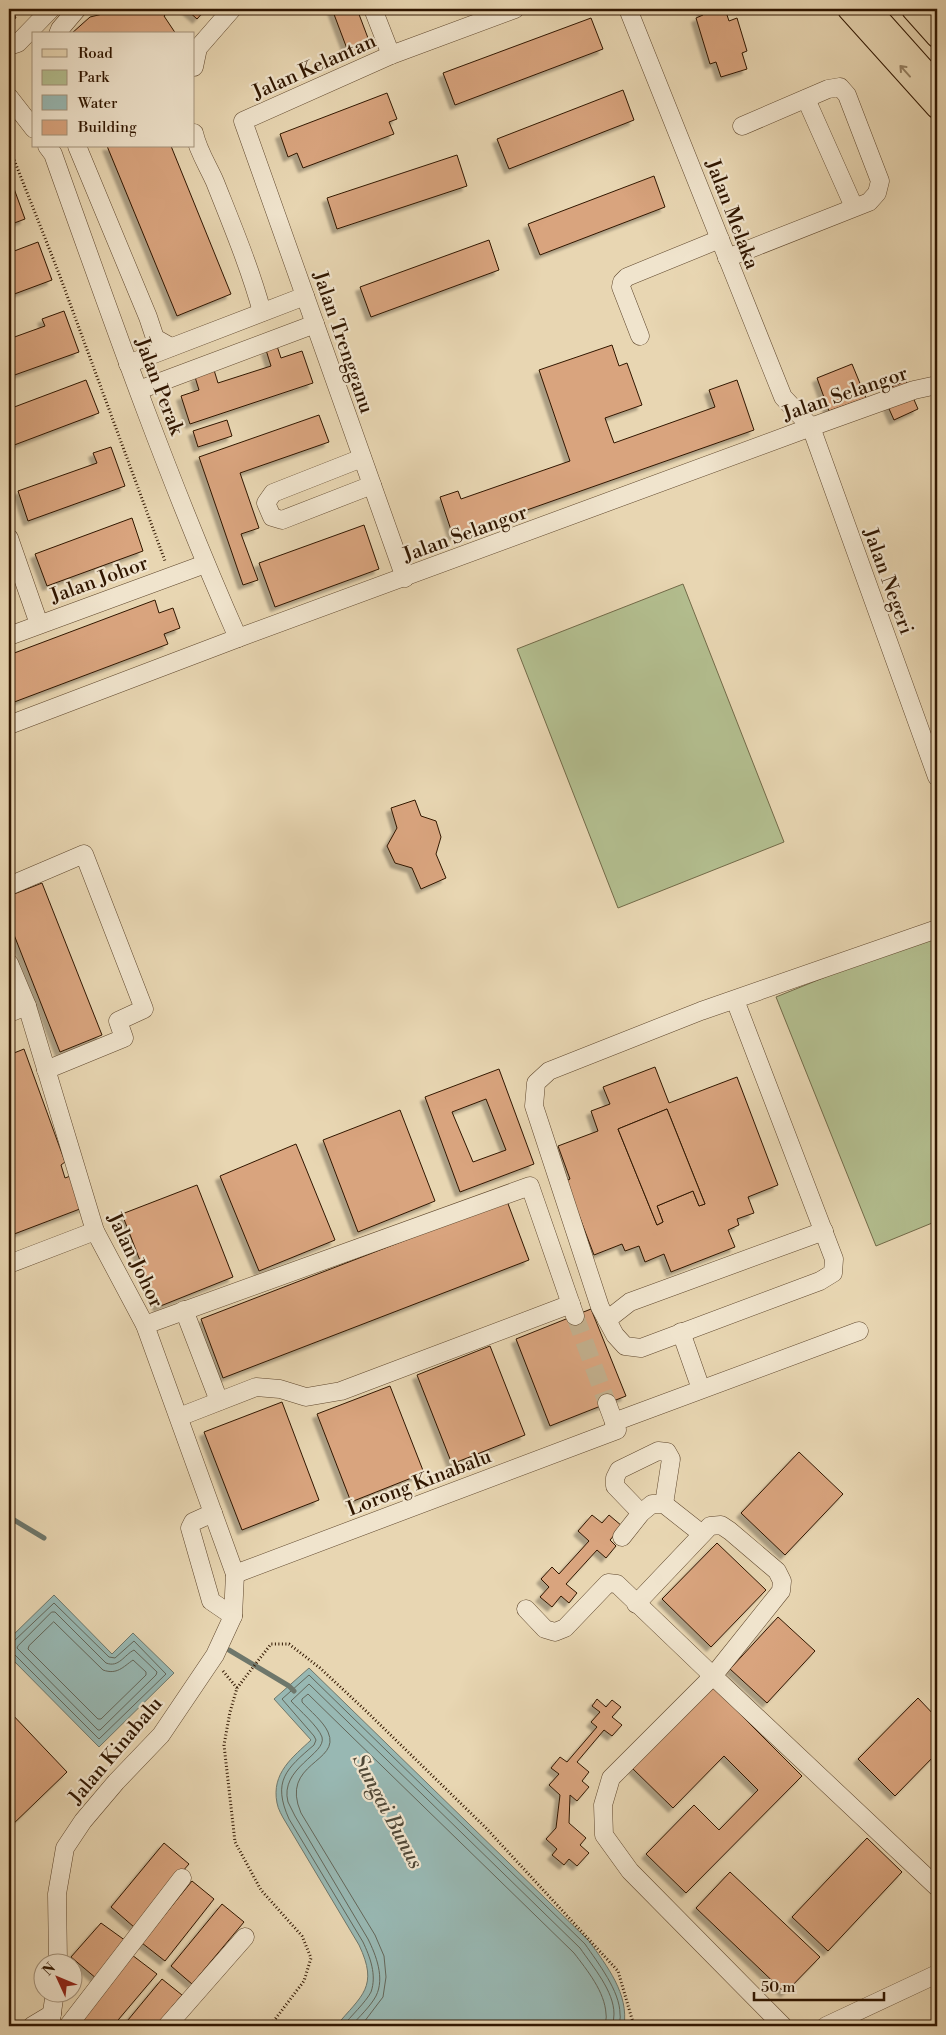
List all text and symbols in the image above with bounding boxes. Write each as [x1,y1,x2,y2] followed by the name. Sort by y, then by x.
[248,29,380,106] street label: Jalan Kelantan
[32,32,195,148] legend
[78,44,113,63] text: Road
[899,65,911,78] one-way arrow
[78,68,110,87] text: Park
[77,94,118,113] text: Water
[77,118,137,137] text: Building
[699,155,764,274] street label: Jalan Melaka
[306,267,379,417] street label: Jalan Trengganu
[128,333,189,440] street label: Jalan Perak
[779,361,912,428] street label: Jalan Selangor
[399,500,531,569] street label: Jalan Selangor
[856,524,919,638] street label: Jalan Negeri
[46,551,152,610] street label: Jalan Johor
[101,1208,168,1312] street label: Jalan Johor
[344,1444,496,1522] street label: Lorong Kinabalu
[63,1692,169,1811] street label: Jalan Kinabalu
[346,1750,428,1873] water label: Sungai Bunus
[32,1952,82,2002] north arrow
[39,1959,60,1980] text: N
[754,1970,884,2002] scale bar
[761,1978,795,1997] text: 50 m

